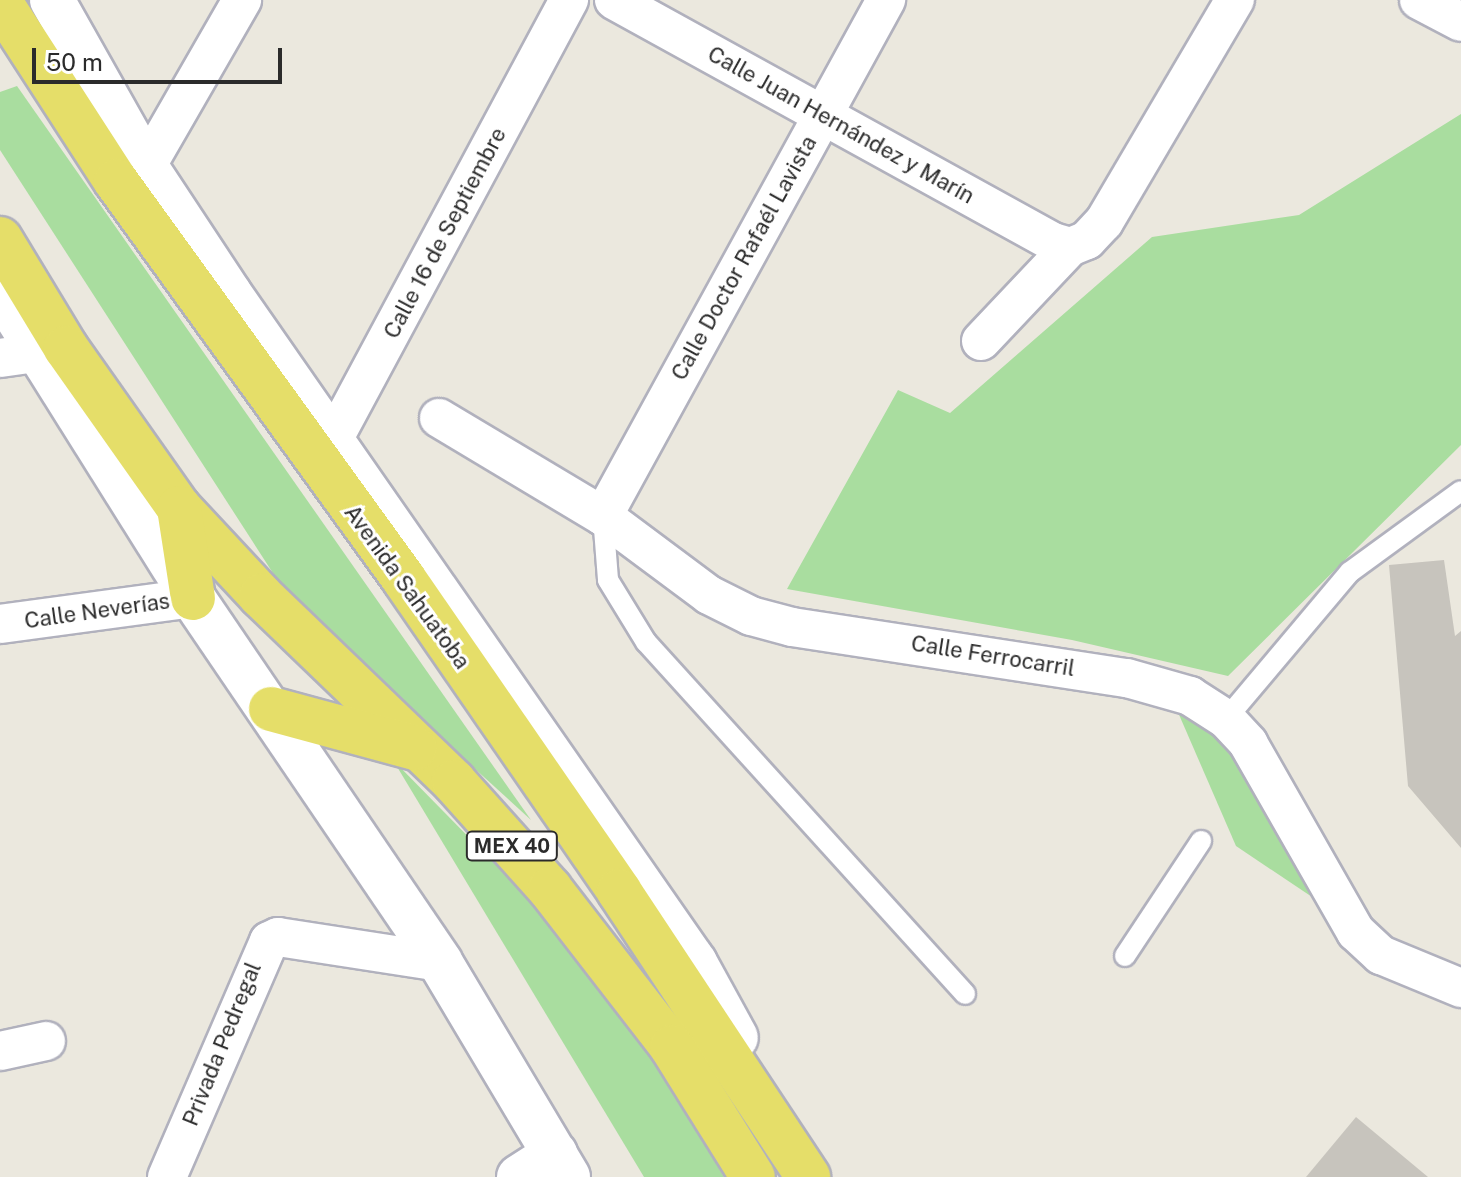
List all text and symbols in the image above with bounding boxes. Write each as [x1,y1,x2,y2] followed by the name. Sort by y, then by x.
[36,32,286,82] scale bar
[703,41,979,209] street label: Calle Juan Hernández y Marín
[46,48,103,76] text: 50 m
[378,123,512,343] street label: Calle 16 de Septiembre
[666,131,822,385] street label: Calle Doctor Rafaél Lavista
[339,500,475,674] street label: Avenida Sahuatoba
[23,588,171,634] street label: Calle Neverías
[909,630,1077,682] street label: Calle Ferrocarril
[464,830,560,862] road number: MEX 40
[177,958,267,1130] street label: Privada Pedregal

